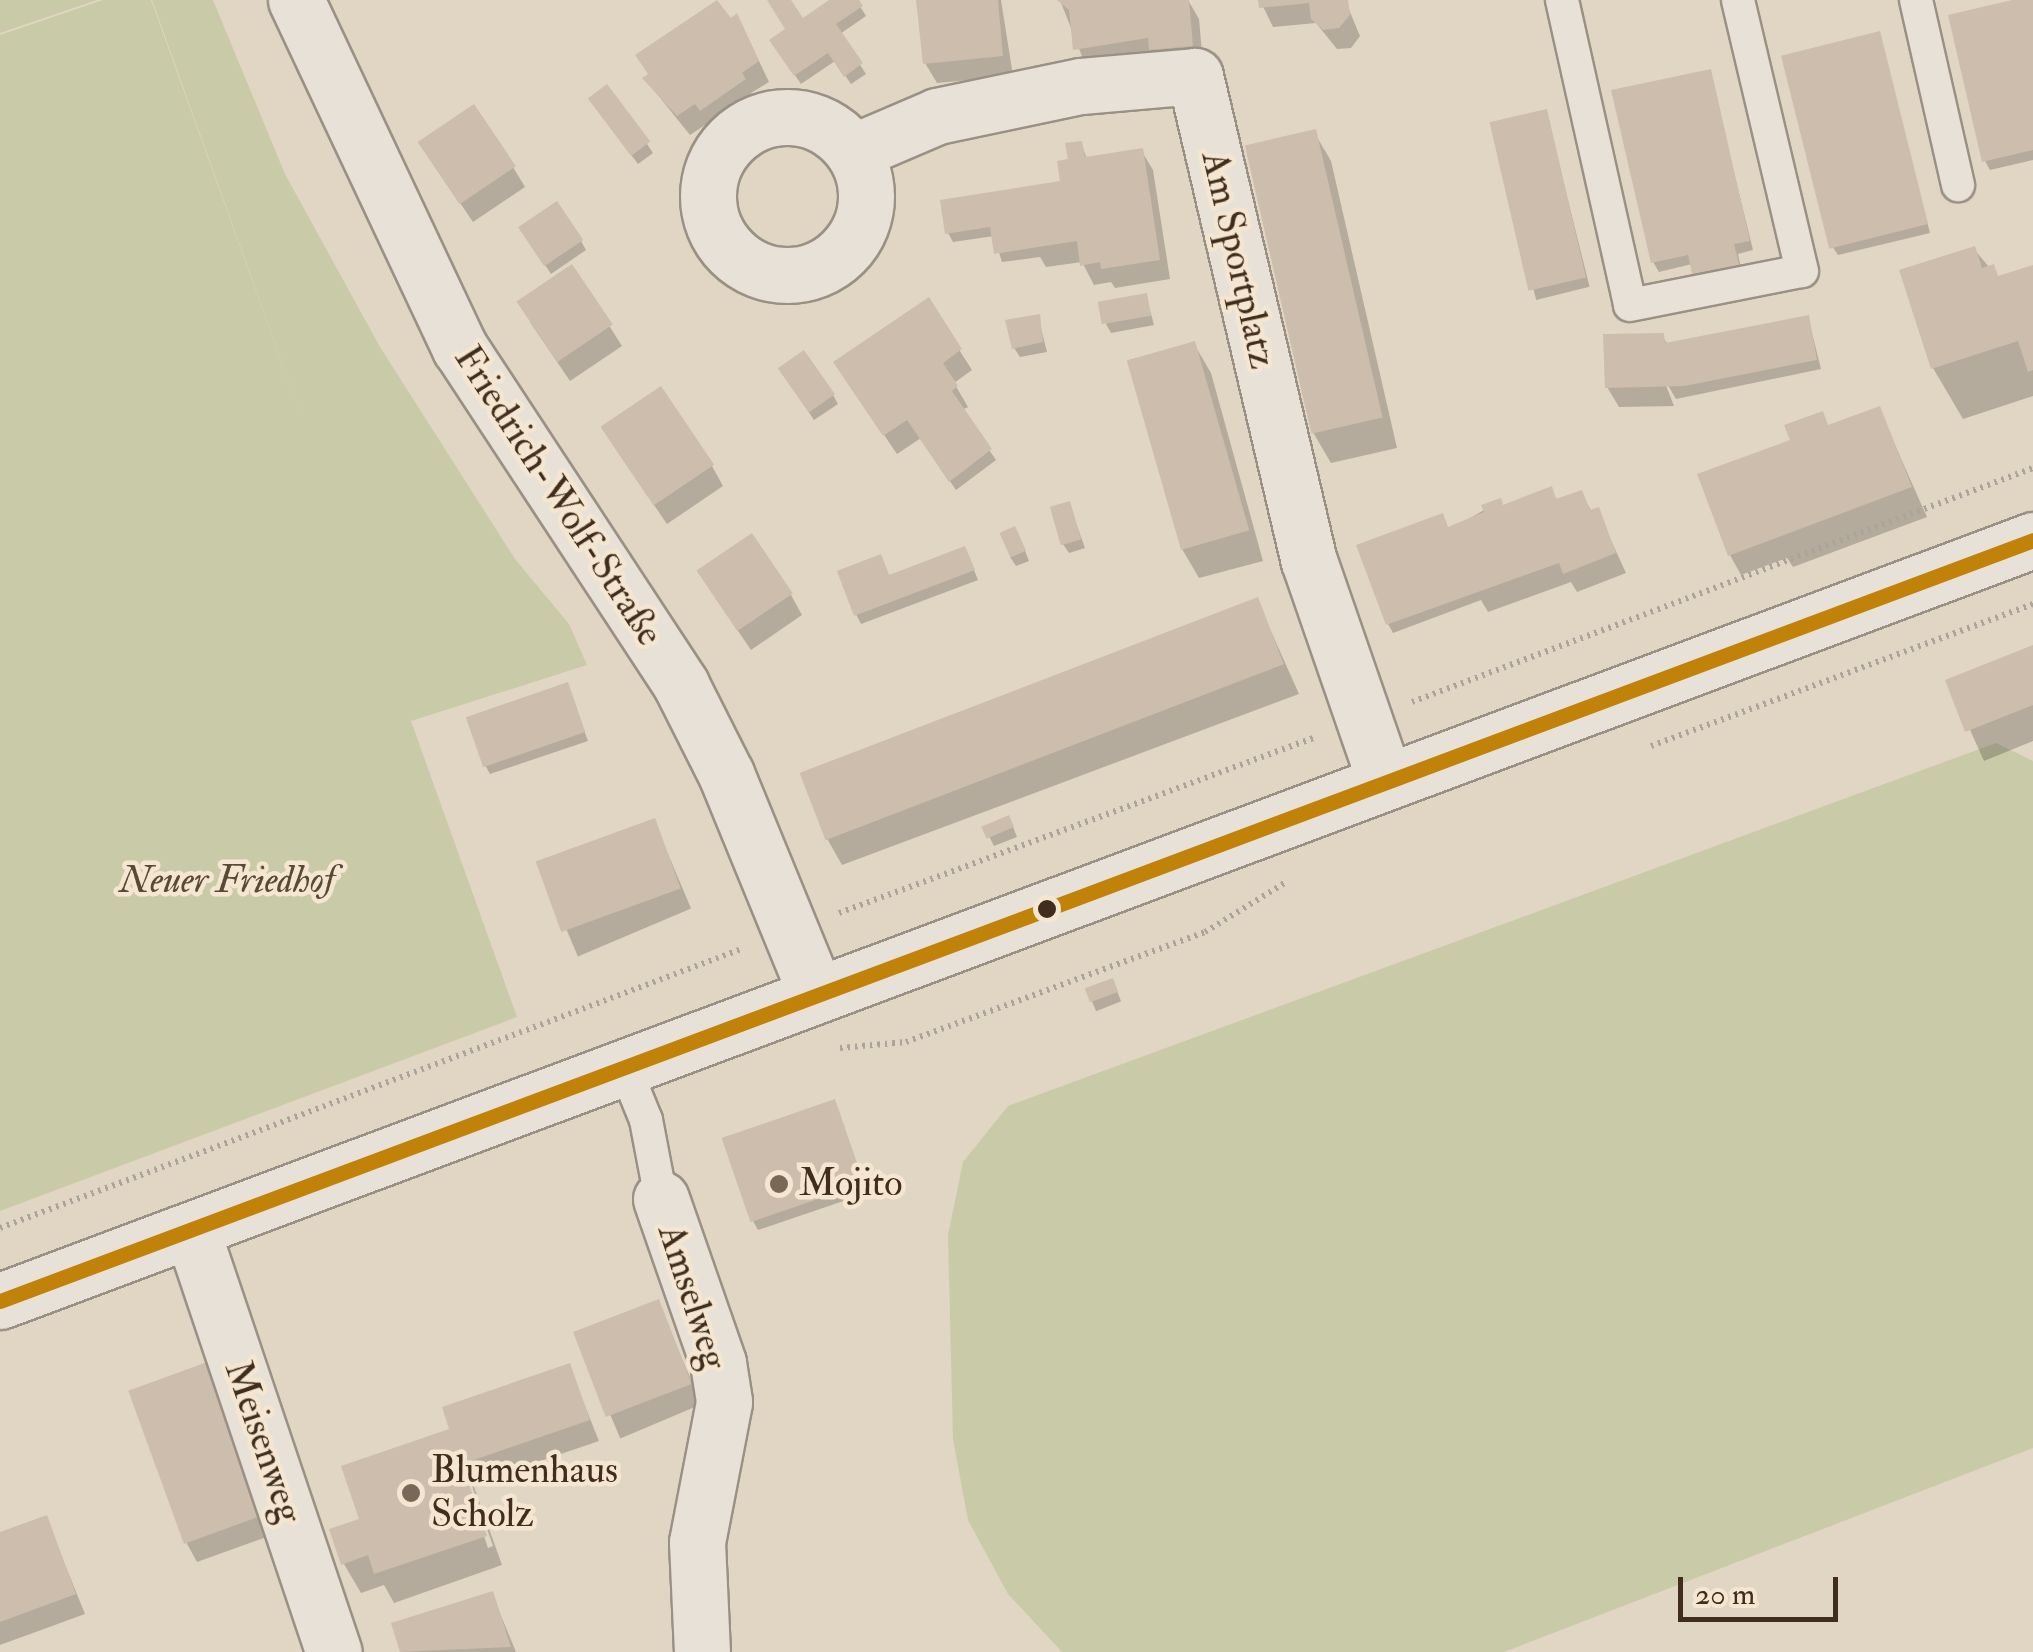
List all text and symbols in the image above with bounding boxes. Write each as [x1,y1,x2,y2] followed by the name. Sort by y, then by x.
[1191,147,1285,373] street label: Am Sportplatz
[444,338,672,654] street label: Friedrich-Wolf-Straße
[120,858,334,904] park label: Neuer Friedhof
[1037,899,1057,919] unlabelled marker
[799,1161,902,1207] place label: Mojito
[768,1173,790,1195] marker: Mojito
[647,1219,737,1375] street label: Amselweg
[214,1355,312,1529] street label: Meisenweg
[431,1448,618,1538] place label: Blumenhaus Scholz
[400,1482,422,1504] marker: Blumenhaus Scholz
[1683,1557,1843,1619] scale bar
[1695,1576,1755,1613] text: 20 m

